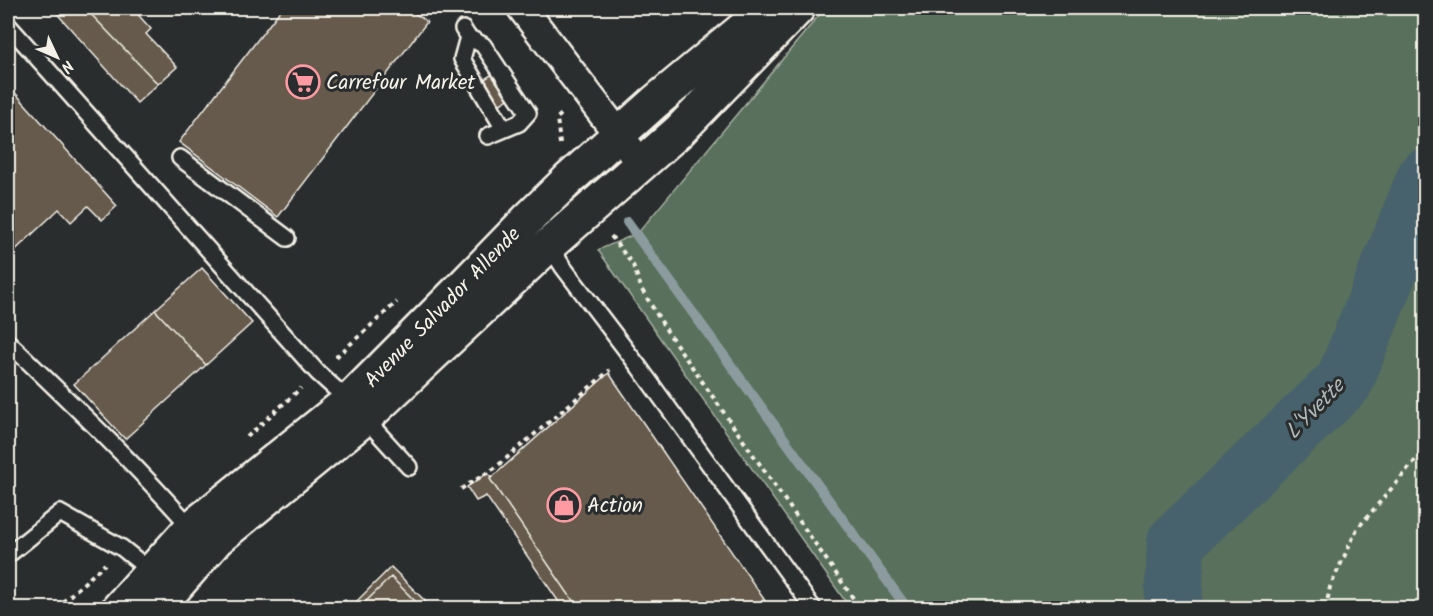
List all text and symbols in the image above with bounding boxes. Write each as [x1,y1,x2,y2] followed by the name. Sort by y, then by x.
[27,27,87,87] north arrow
[54,54,79,79] text: N
[285,64,321,100] supermarket icon: Carrefour Market
[326,67,476,100] place label: Carrefour Market
[357,219,530,397] street label: Avenue Salvador Allende
[1278,369,1356,448] water label: L'Yvette
[546,487,582,523] shop icon: Action
[587,490,643,523] place label: Action

